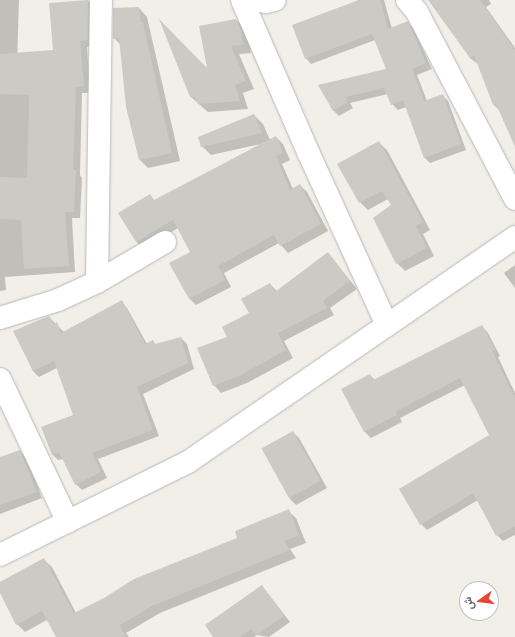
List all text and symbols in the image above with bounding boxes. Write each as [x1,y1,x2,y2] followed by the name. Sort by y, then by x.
[459,581,499,621] north arrow
[461,596,476,612] text: ش

